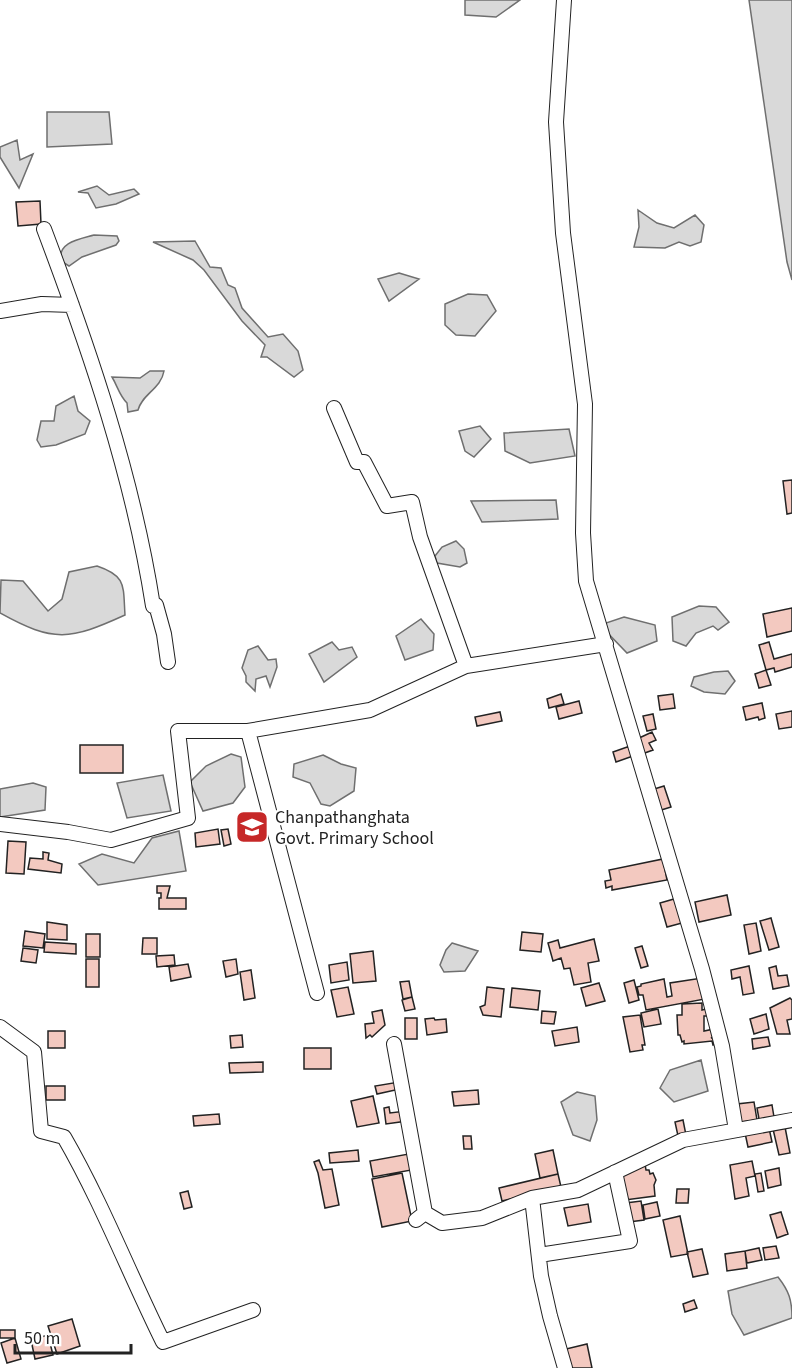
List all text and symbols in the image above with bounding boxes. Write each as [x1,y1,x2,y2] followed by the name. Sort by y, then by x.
[275,805,434,851] place label: Chanpathanghata Govt. Primary School
[234,809,270,845] school or university icon: Chanpathanghata Govt. Primary School
[15,1317,130,1355] scale bar
[24,1326,60,1351] text: 50 m

